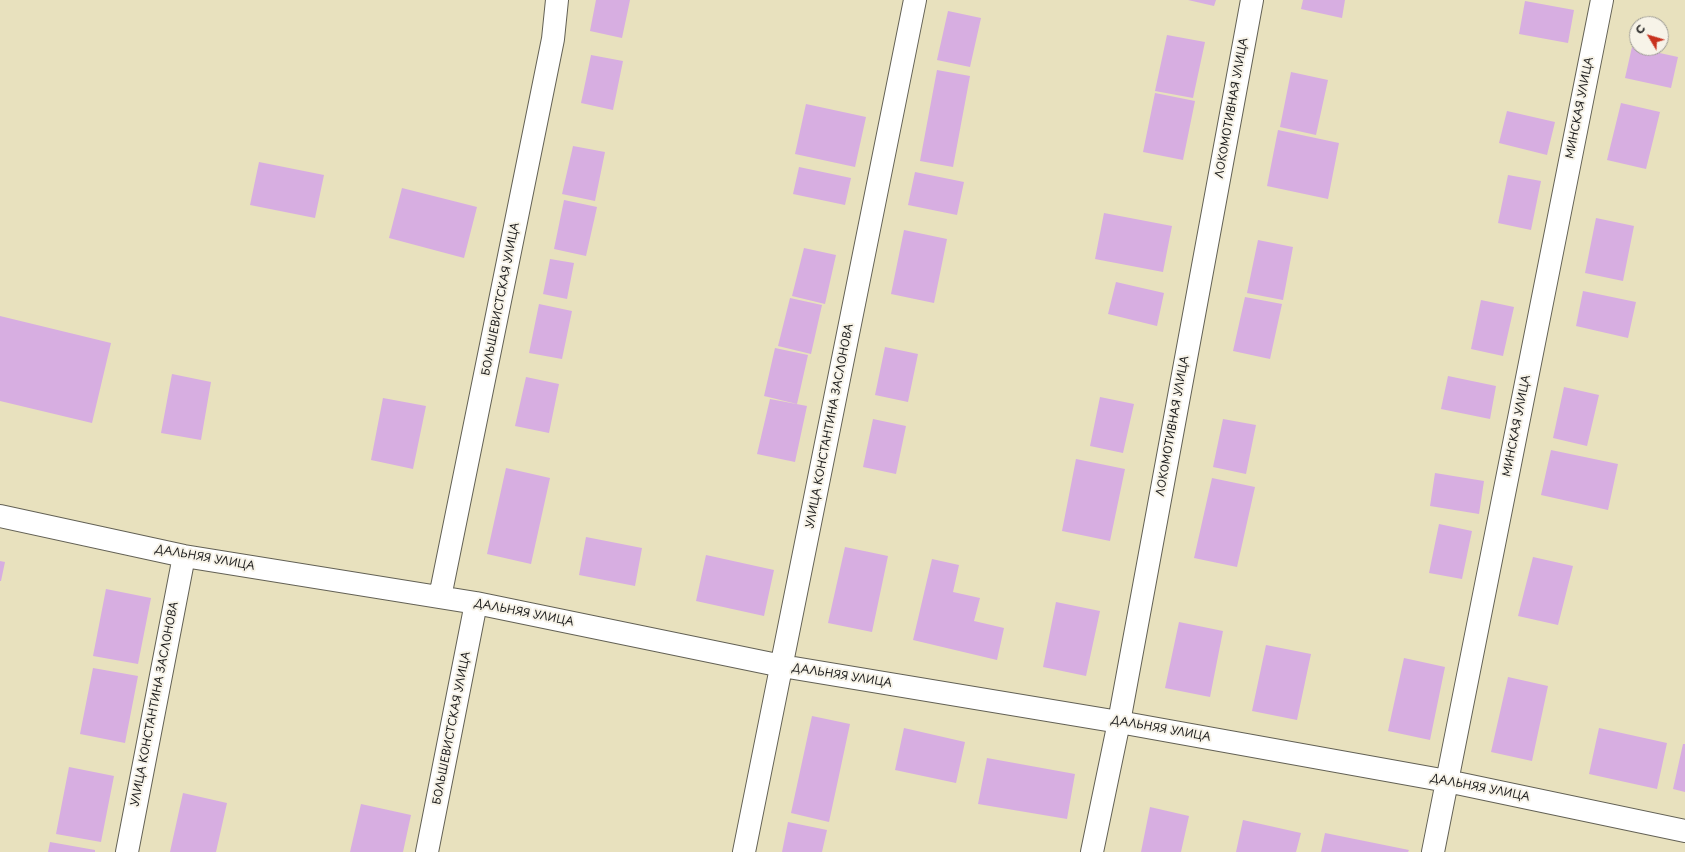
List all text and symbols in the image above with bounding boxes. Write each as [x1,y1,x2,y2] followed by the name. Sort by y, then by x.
[1629,16,1669,56] north arrow
[1631,20,1649,37] text: С
[1213,37,1251,179] street label: ЛОКОМОТИВНАЯ УЛИЦА
[1564,56,1596,160] street label: МИНСКАЯ УЛИЦА
[480,221,522,377] street label: БОЛЬШЕВИСТСКАЯ УЛИЦА
[804,323,856,529] street label: УЛИЦА КОНСТАНТИНА ЗАСЛОНОВА
[1154,355,1192,497] street label: ЛОКОМОТИВНАЯ УЛИЦА
[1501,374,1533,478] street label: МИНСКАЯ УЛИЦА
[154,543,256,573] street label: ДАЛЬНЯЯ УЛИЦА
[473,597,575,629] street label: ДАЛЬНЯЯ УЛИЦА
[129,601,181,807] street label: УЛИЦА КОНСТАНТИНА ЗАСЛОНОВА
[431,650,473,806] street label: БОЛЬШЕВИСТСКАЯ УЛИЦА
[791,662,893,690] street label: ДАЛЬНЯЯ УЛИЦА
[1110,714,1212,744] street label: ДАЛЬНЯЯ УЛИЦА
[1429,772,1531,804] street label: ДАЛЬНЯЯ УЛИЦА

